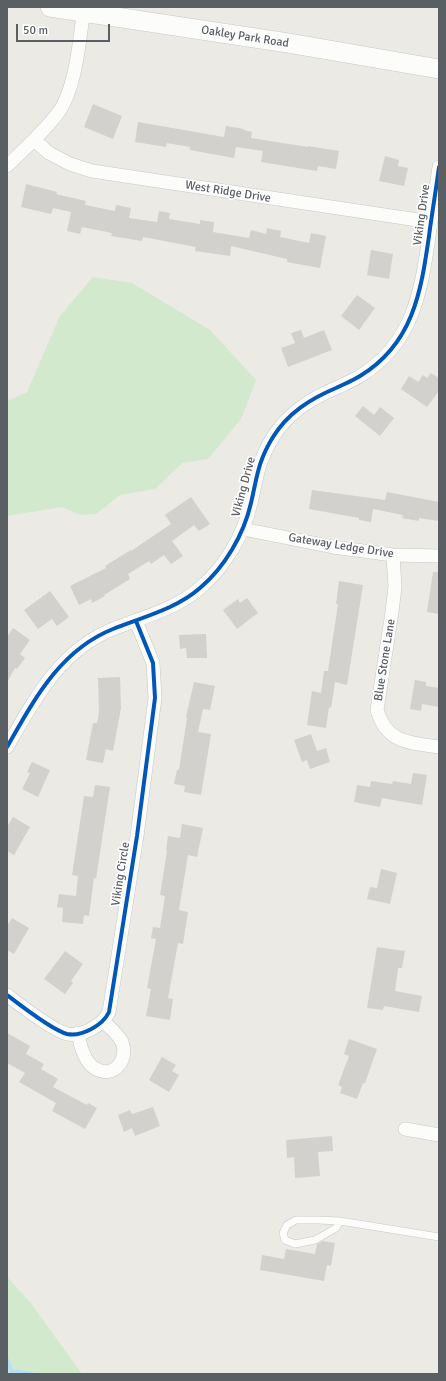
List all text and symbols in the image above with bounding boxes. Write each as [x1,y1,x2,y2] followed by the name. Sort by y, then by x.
[18,16,112,42] scale bar
[23,23,48,38] text: 50 m
[200,23,290,51] street label: Oakley Park Road
[184,178,272,206] street label: West Ridge Drive
[411,183,433,247] street label: Viking Drive
[229,455,259,519] street label: Viking Drive
[287,531,395,561] street label: Gateway Ledge Drive
[371,618,399,702] street label: Blue Stone Lane
[109,841,133,907] street label: Viking Circle

